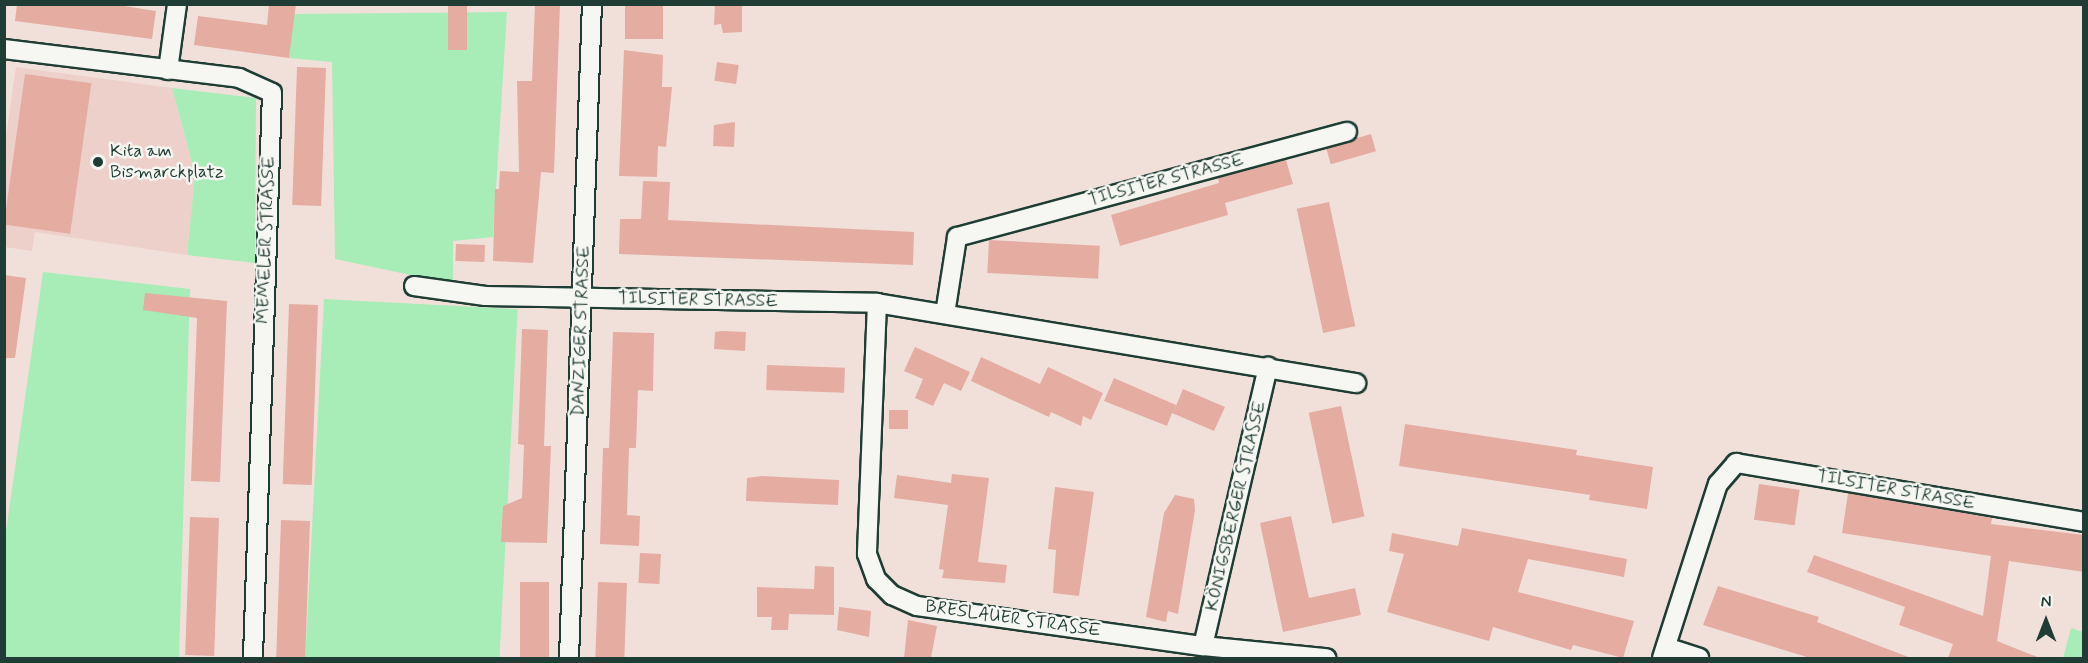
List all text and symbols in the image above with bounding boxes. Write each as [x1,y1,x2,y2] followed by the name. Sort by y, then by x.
[110,141,224,184] place label: Kita am Bismarckplatz
[1084,148,1248,212] street label: TILSITER STRASSE
[91,155,105,169] marker: Kita am Bismarckplatz
[252,155,280,325] street label: MEMELER STRASSE
[567,243,595,419] street label: DANZIGER STRASSE
[616,288,780,312] street label: TILSITER STRASSE
[1201,398,1271,614] street label: KÖNIGSBERGER STRASSE
[1814,465,1978,515] street label: TILSITER STRASSE
[2016,591,2076,651] north arrow
[2041,592,2051,613] text: N
[923,596,1103,642] street label: BRESLAUER STRASSE

